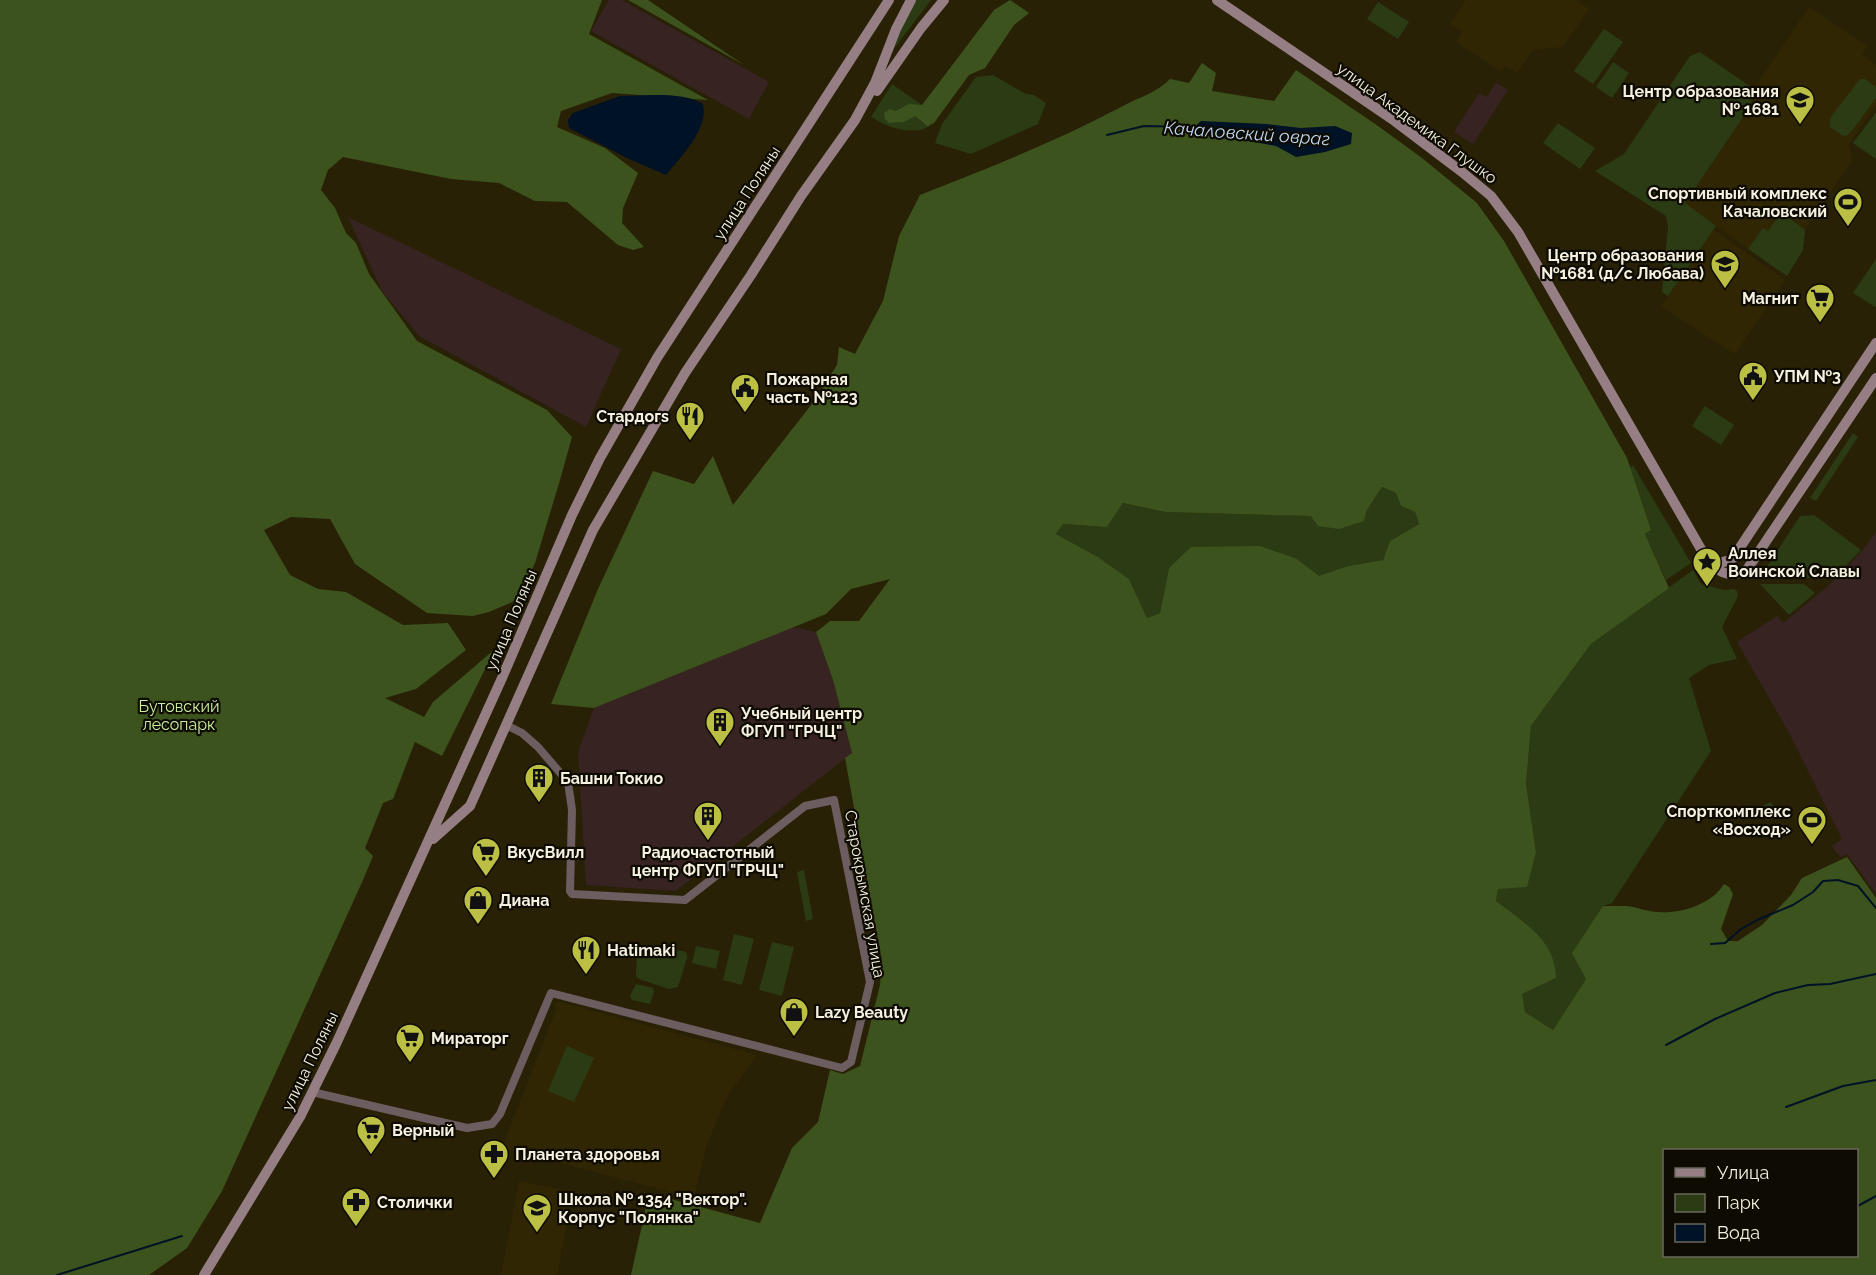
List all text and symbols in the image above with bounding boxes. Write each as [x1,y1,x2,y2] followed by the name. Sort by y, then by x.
[1333,58,1501,188] street label: улица Академика Глушко
[1622,82,1779,119] place label: Центр образования № 1681
[1784,84,1816,126] school or university icon: Центр образования № 1681
[1163,117,1331,149] water label: Качаловский овраг
[710,143,784,243] street label: улица Поляны
[1648,184,1827,221] place label: Спортивный комплекс Качаловский
[1832,186,1864,228] sports icon: Спортивный комплекс Качаловский
[1541,246,1704,283] place label: Центр образования №1681 (д/с Любава)
[1709,248,1741,290] school or university icon: Центр образования №1681 (д/с Любава)
[1804,282,1836,324] supermarket icon: Магнит
[1742,289,1799,308] place label: Магнит
[1737,360,1769,402] public building icon: УПМ №3
[1773,367,1841,386] place label: УПМ №3
[766,370,858,407] place label: Пожарная часть №123
[729,372,761,414] public building icon: Пожарная часть №123
[674,400,706,442] restaurant icon: Стардогs
[596,407,669,426] place label: Стардогs
[1728,544,1860,581] place label: Аллея Воинской Славы
[1691,546,1723,588] place icon: Аллея Воинской Славы
[481,567,541,673] street label: улица Поляны
[139,697,219,734] park label: Бутовский лесопарк
[740,704,862,741] place label: Учебный центр ФГУП "ГРЧЦ"
[704,706,736,748] building icon: Учебный центр ФГУП "ГРЧЦ"
[523,762,555,804] building icon: Башни Токио
[560,769,663,788] place label: Башни Токио
[692,800,724,842] building icon: Радиочастотный центр ФГУП "ГРЧЦ"
[1666,802,1791,839] place label: Спорткомплекс «Восход»
[1796,804,1828,846] sports icon: Спорткомплекс «Восход»
[841,809,889,979] street label: Старокрымская улица
[470,836,502,878] supermarket icon: ВкусВилл
[507,843,584,862] place label: ВкусВилл
[632,843,784,880] place label: Радиочастотный центр ФГУП "ГРЧЦ"
[462,884,494,926] shop icon: Диана
[499,891,549,910] place label: Диана
[570,934,602,976] restaurant icon: Hatimaki
[607,941,675,960] place label: Hatimaki
[778,996,810,1038] shop icon: Lazy Beauty
[815,1003,908,1022] place label: Lazy Beauty
[278,1008,342,1114] street label: улица Поляны
[394,1022,426,1064] supermarket icon: Мираторг
[431,1029,509,1048] place label: Мираторг
[355,1114,387,1156] supermarket icon: Верный
[392,1121,454,1140] place label: Верный
[478,1138,510,1180] pharmacy icon: Планета здоровья
[515,1145,660,1164] place label: Планета здоровья
[1663,1149,1858,1257] legend
[1717,1162,1769,1183] text: Улица
[340,1186,372,1228] pharmacy icon: Столички
[558,1190,747,1227] place label: Школа № 1354 "Вектор". Корпус "Полянка"
[521,1192,553,1234] school or university icon: Школа № 1354 "Вектор". Корпус "Полянка"
[1717,1192,1760,1213] text: Парк
[377,1193,453,1212] place label: Столички
[1717,1222,1760,1243] text: Вода

